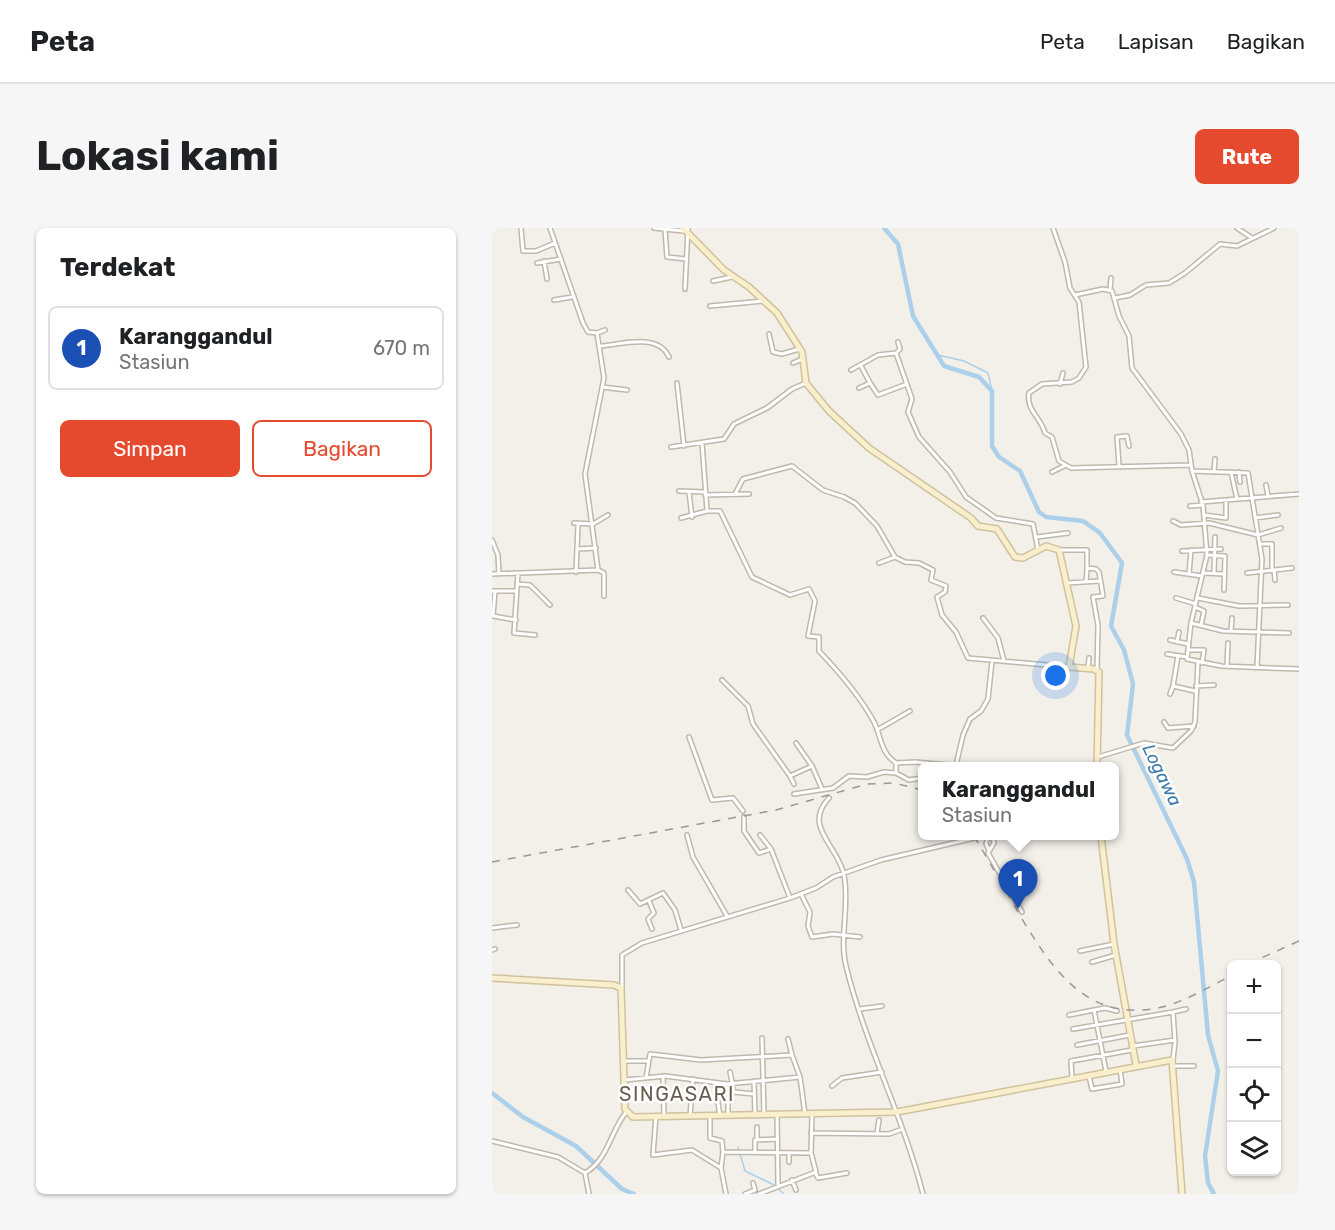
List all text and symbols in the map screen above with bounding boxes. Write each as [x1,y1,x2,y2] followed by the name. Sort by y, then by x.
[30,25,95,58] text: Peta
[1040,29,1085,54] text: Peta
[1118,29,1194,54] text: Lapisan
[1227,29,1305,54] text: Bagikan
[1195,129,1299,184] button: Rute
[36,131,279,181] text: Lokasi kami
[60,252,175,283] text: Terdekat
[119,323,273,350] text: Karanggandul
[77,336,86,360] text: 1
[373,336,430,360] text: 670 m
[119,350,190,374] text: Stasiun
[60,420,240,477] button: Simpan
[252,420,432,477] button: Bagikan
[1041,661,1070,690] your location
[1138,740,1187,810] water label: Logawa
[918,762,1119,840] popup
[942,776,1095,803] text: Karanggandul
[942,803,1012,827] text: Stasiun
[998,860,1038,909] pin: 1
[1227,960,1281,1176] map controls
[1227,960,1281,1014] button: +
[1227,1014,1281,1068] button: −
[1227,1068,1281,1122] button: locate
[619,1082,735,1106] district label: SINGASARI
[1227,1122,1281,1176] button: layers

